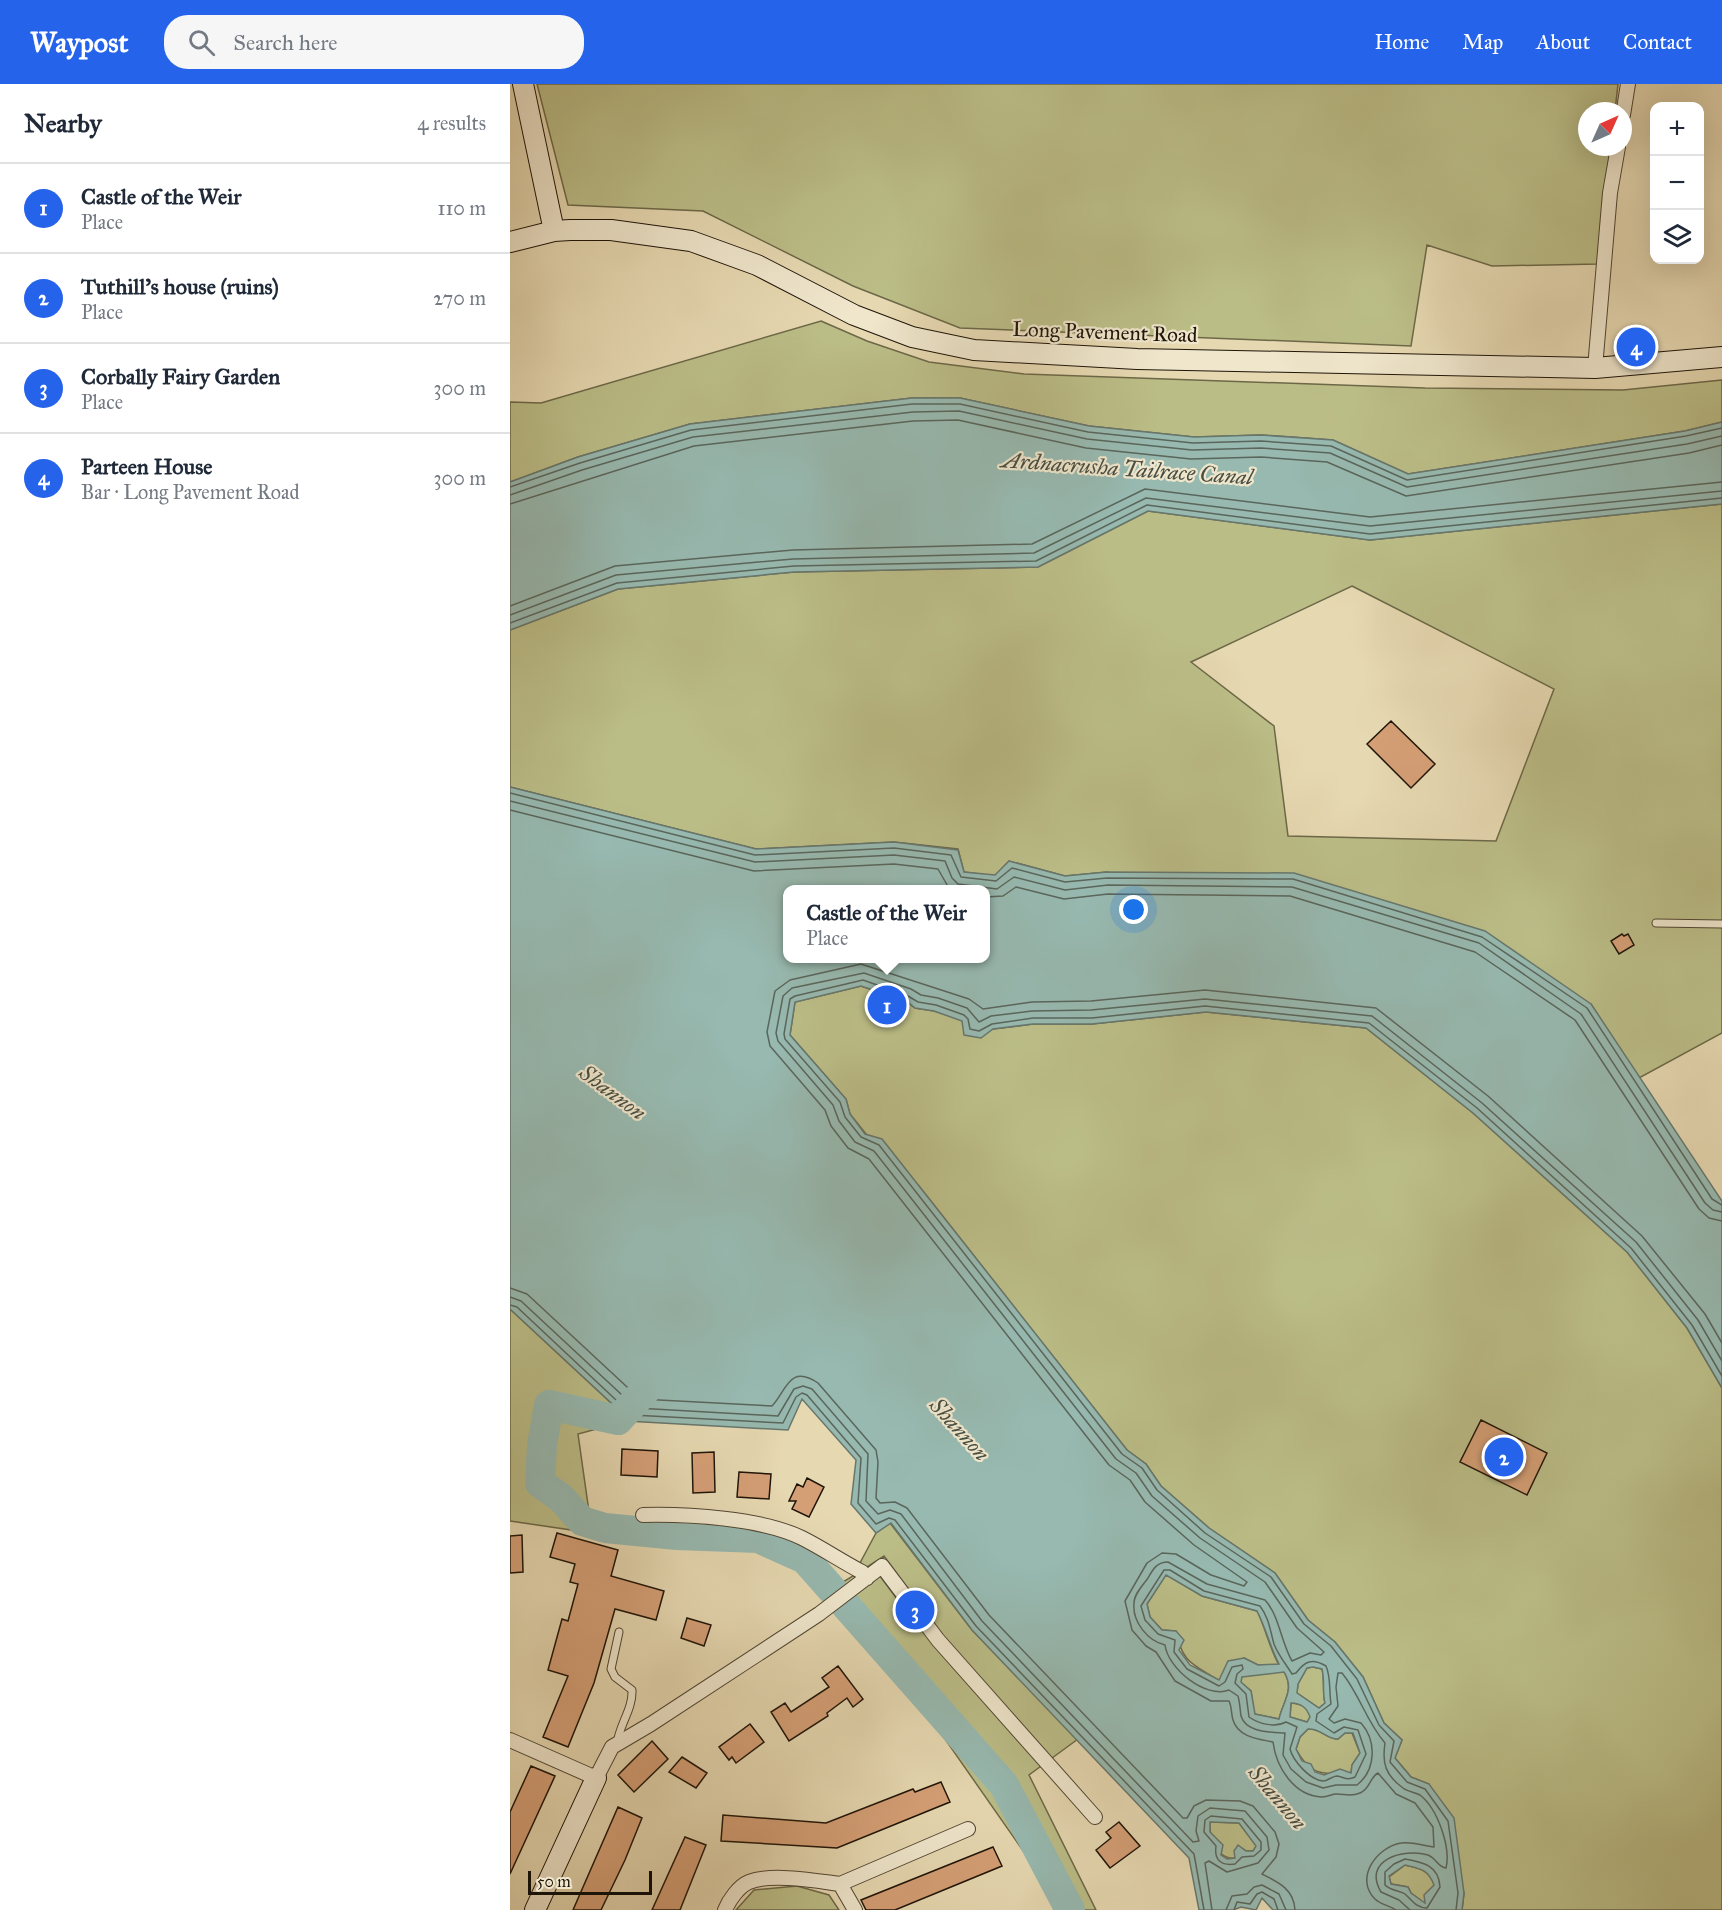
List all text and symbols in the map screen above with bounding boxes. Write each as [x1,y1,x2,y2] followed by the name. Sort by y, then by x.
[164,15,584,69] search box
[30,25,128,60] text: Waypost
[185,26,218,59] icon: search
[233,29,337,56] text: Search here
[1374,29,1429,55] text: Home
[1462,29,1503,55] text: Map
[1536,29,1590,55] text: About
[1623,29,1692,55] text: Contact
[1578,102,1632,156] north arrow
[1650,102,1704,264] map controls
[1650,102,1704,156] button: +
[24,107,102,139] text: Nearby
[417,111,486,135] text: 4 results
[1650,156,1704,210] button: −
[81,183,242,210] text: Castle of the Weir
[40,196,47,220] text: 1
[438,196,486,220] text: 110 m
[81,210,123,234] text: Place
[1650,210,1704,264] button: layers
[81,273,279,300] text: Tuthill's house (ruins)
[39,286,48,310] text: 2
[433,286,486,310] text: 270 m
[81,300,123,324] text: Place
[1012,316,1198,348] street label: Long Pavement Road
[1616,324,1656,370] pin: 4
[81,363,280,390] text: Corbally Fairy Garden
[40,376,48,400] text: 3
[434,376,486,400] text: 300 m
[81,390,123,414] text: Place
[998,446,1256,491] water label: Ardnacrusha Tailrace Canal
[81,453,212,480] text: Parteen House
[38,466,49,490] text: 4
[434,466,486,490] text: 300 m
[81,480,299,504] text: Bar · Long Pavement Road
[783,885,990,963] popup
[1119,895,1148,924] your location
[806,899,967,926] text: Castle of the Weir
[806,926,848,950] text: Place
[868,982,907,1028] pin: 1
[573,1058,652,1126] water label: Shannon
[923,1391,995,1467] water label: Shannon
[1484,1434,1524,1480] pin: 2
[896,1588,934,1633] pin: 3
[1242,1759,1313,1836] water label: Shannon
[528,1868,652,1896] scale bar
[537,1872,571,1891] text: 50 m

